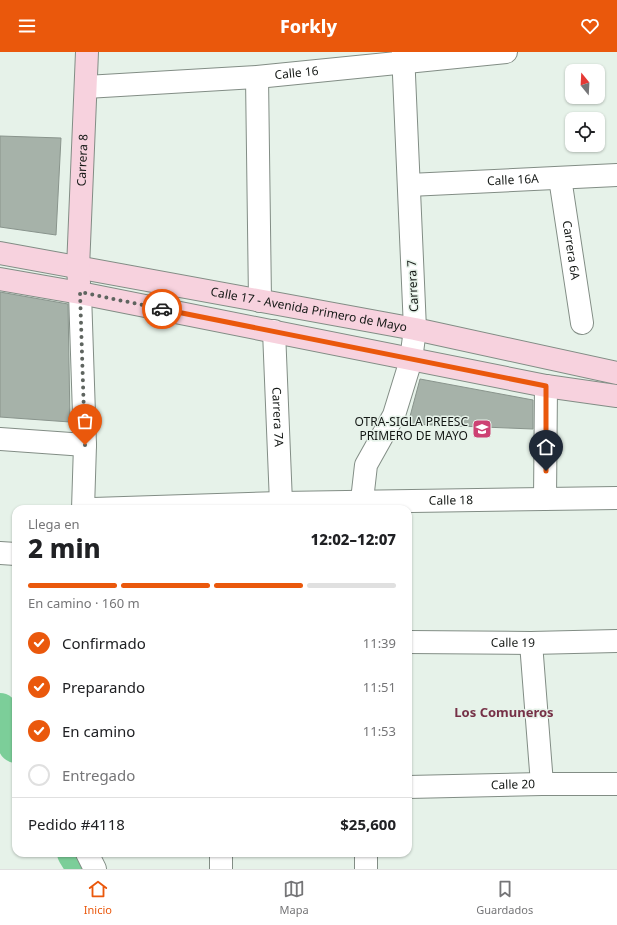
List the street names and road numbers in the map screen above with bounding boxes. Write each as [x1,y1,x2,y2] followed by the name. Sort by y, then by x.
[274,62,319,83] street label: Calle 16
[72,134,92,187] street label: Carrera 8
[487,170,539,189] street label: Calle 16A
[559,219,584,281] street label: Carrera 6A
[403,259,422,313] street label: Carrera 7
[209,283,409,335] street label: Calle 17 - Avenida Primero de Mayo
[268,387,288,448] street label: Carrera 7A
[429,491,473,509] street label: Calle 18
[491,634,535,651] street label: Calle 19
[491,775,535,793] street label: Calle 20

